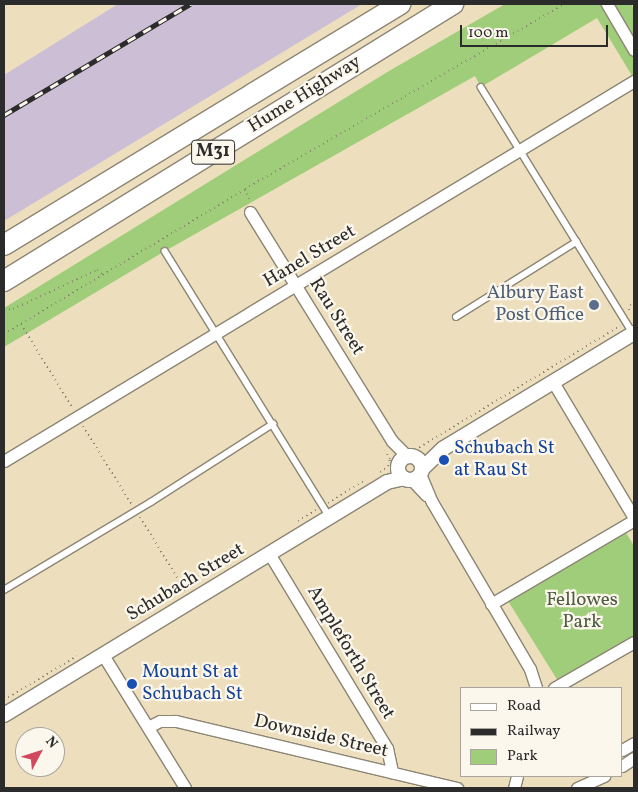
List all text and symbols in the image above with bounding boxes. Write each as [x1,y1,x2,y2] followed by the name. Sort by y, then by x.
[463,15,610,47] scale bar
[468,23,508,44] text: 100 m
[244,51,366,139] street label: Hume Highway
[190,136,236,168] road number: M31
[260,221,360,293] street label: Hanel Street
[303,274,369,360] street label: Rau Street
[486,283,584,327] place label: Albury East Post Office
[588,299,600,311] marker: Albury East Post Office
[454,438,555,482] place label: Schubach St at Rau St
[438,454,450,466] marker: Schubach St at Rau St
[123,539,249,627] street label: Schubach Street
[301,582,399,724] street label: Ampleforth Street
[546,590,618,634] park label: Fellowes Park
[142,662,243,706] place label: Mount St at Schubach St
[126,678,138,690] marker: Mount St at Schubach St
[460,687,623,777] legend
[507,696,541,717] text: Road
[252,710,390,764] street label: Downside Street
[507,721,560,742] text: Railway
[15,727,65,777] north arrow
[41,733,62,753] text: N
[507,746,538,767] text: Park

